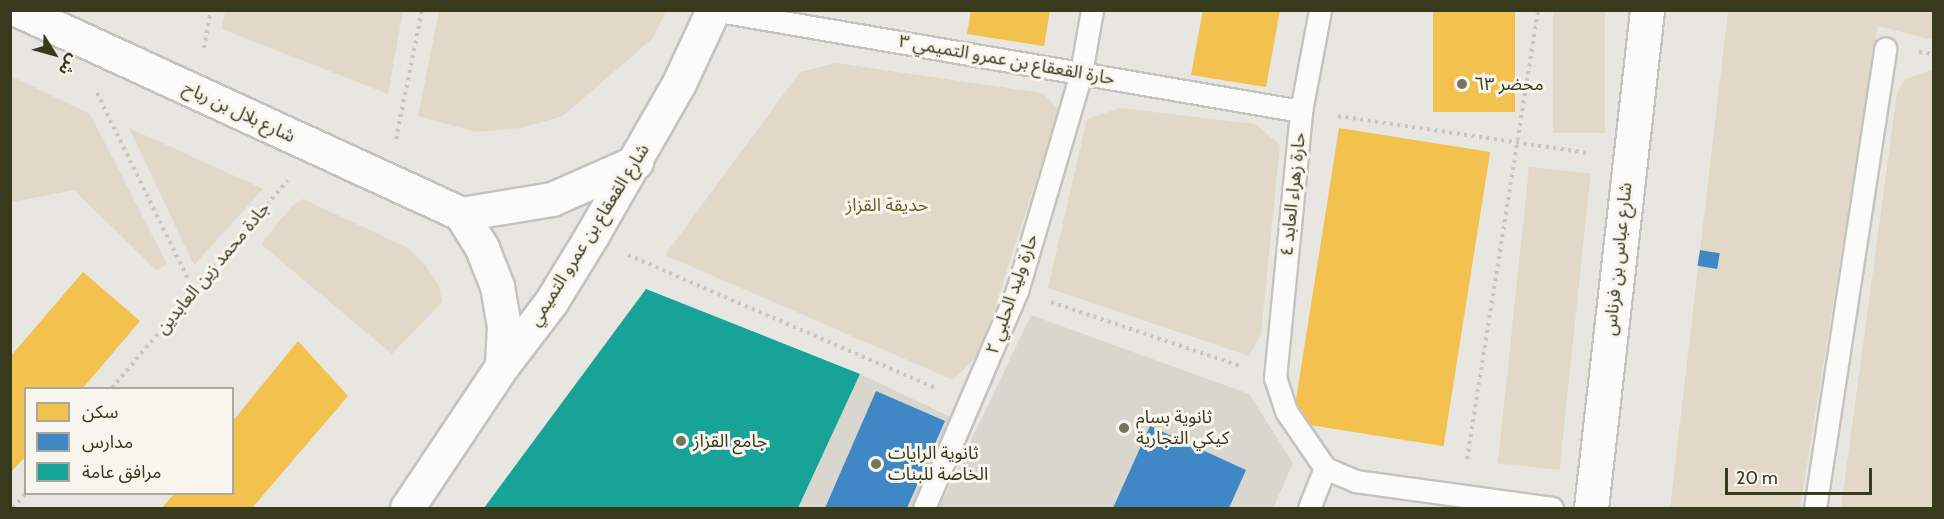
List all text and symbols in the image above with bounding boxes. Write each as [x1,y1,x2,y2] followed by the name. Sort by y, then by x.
[24,24,84,84] north arrow
[897,30,1117,90] street label: حارة القعقاع بن عمرو التميمي ٣
[55,51,83,80] text: ش
[1474,73,1544,95] place label: محضر ٦٣
[180,77,298,147] street label: شارع بلال بن رباح
[1455,77,1469,91] marker: محضر ٦٣
[1276,131,1310,257] street label: حارة زهراء العابد ٤
[524,140,654,330] street label: شارع القعقاع بن عمرو التميمي
[1599,181,1637,337] street label: شارع عباس بن فرناس
[846,194,928,216] park label: حديقة القزاز
[151,198,275,338] street label: جادة محمد زين العابدين
[981,231,1043,357] street label: حارة وليد الحلبي ٢
[24,387,234,495] legend
[82,401,118,423] text: سكن
[1136,407,1229,450] place label: ثانوية بسام كيكي التجارية
[1117,421,1131,435] marker: ثانوية بسام كيكي التجارية
[693,430,767,452] place label: جامع القزاز
[82,431,133,453] text: مدارس
[674,434,688,448] marker: جامع القزاز
[888,443,988,486] place label: ثانوية الرايات الخاصة للبنات
[1728,456,1875,494] scale bar
[869,457,883,471] marker: ثانوية الرايات الخاصة للبنات
[82,461,162,483] text: مرافق عامة
[1736,467,1778,489] text: 20 m

